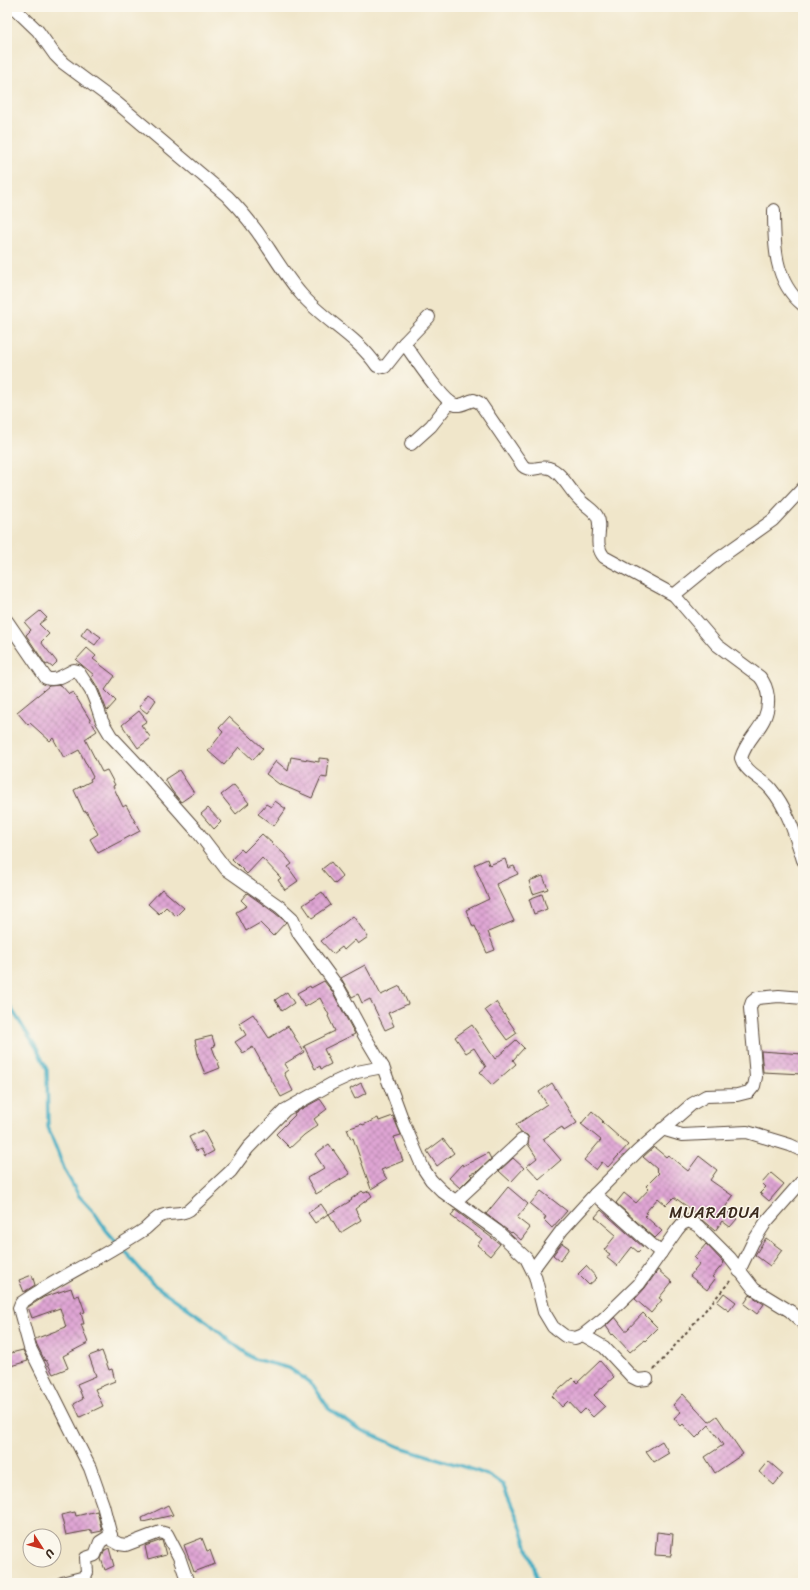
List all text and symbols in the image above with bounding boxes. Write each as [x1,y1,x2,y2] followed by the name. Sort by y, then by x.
[669,1198,761,1227] district label: MUARADUA
[22,1528,62,1568] north arrow
[39,1545,60,1563] text: U

